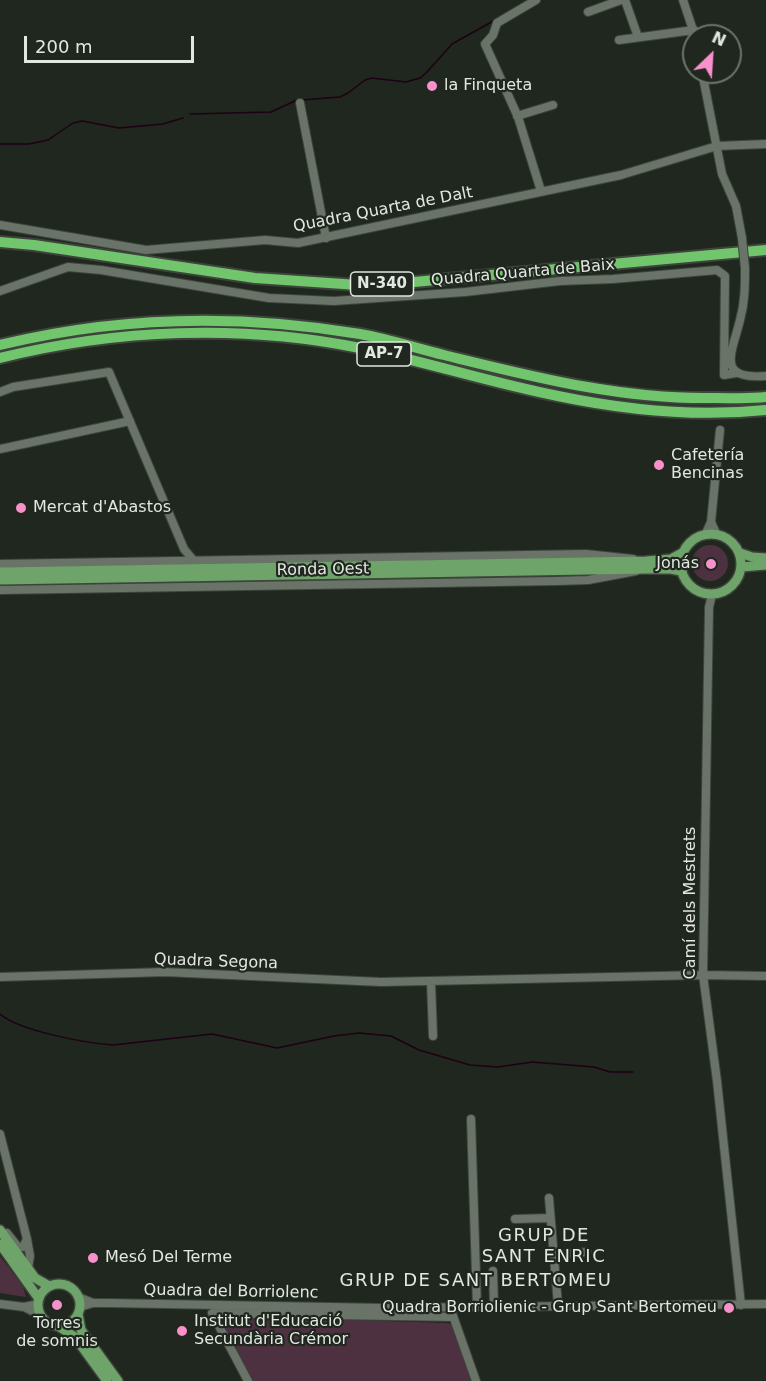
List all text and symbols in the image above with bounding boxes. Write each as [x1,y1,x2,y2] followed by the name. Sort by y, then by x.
[27,24,196,62] scale bar
[682,24,742,84] north arrow
[709,28,729,50] text: N
[35,36,93,57] text: 200 m
[444,76,532,96] place label: la Finqueta
[425,79,439,93] marker: la Finqueta
[292,183,474,237] street label: Quadra Quarta de Dalt
[430,255,616,291] street label: Quadra Quarta de Baix
[350,272,413,296] road number: N-340
[357,342,411,366] road number: AP-7
[671,446,744,484] place label: Cafetería Bencinas
[652,458,666,472] marker: Cafetería Bencinas
[33,498,171,518] place label: Mercat d'Abastos
[14,501,28,515] marker: Mercat d'Abastos
[656,554,699,574] place label: Jonás
[704,557,718,571] marker: Jonás
[277,560,369,580] street label: Ronda Oest
[681,827,701,979] street label: Camí dels Mestrets
[154,950,278,974] street label: Quadra Segona
[482,1225,606,1268] district label: GRUP DE SANT ENRIC
[105,1248,232,1268] place label: Mesó Del Terme
[86,1251,100,1265] marker: Mesó Del Terme
[339,1270,613,1292] district label: GRUP DE SANT BERTOMEU
[143,1281,319,1303] street label: Quadra del Borriolenc
[50,1298,64,1312] marker: Torres de somnis
[382,1298,717,1318] place label: Quadra Borriolienic - Grup Sant Bertomeu
[722,1301,736,1315] marker: Quadra Borriolienic - Grup Sant Bertomeu
[194,1312,348,1350] place label: Institut d'Educació Secundària Crémor
[16,1314,98,1352] place label: Torres de somnis
[175,1324,189,1338] marker: Institut d'Educació Secundària Crémor

